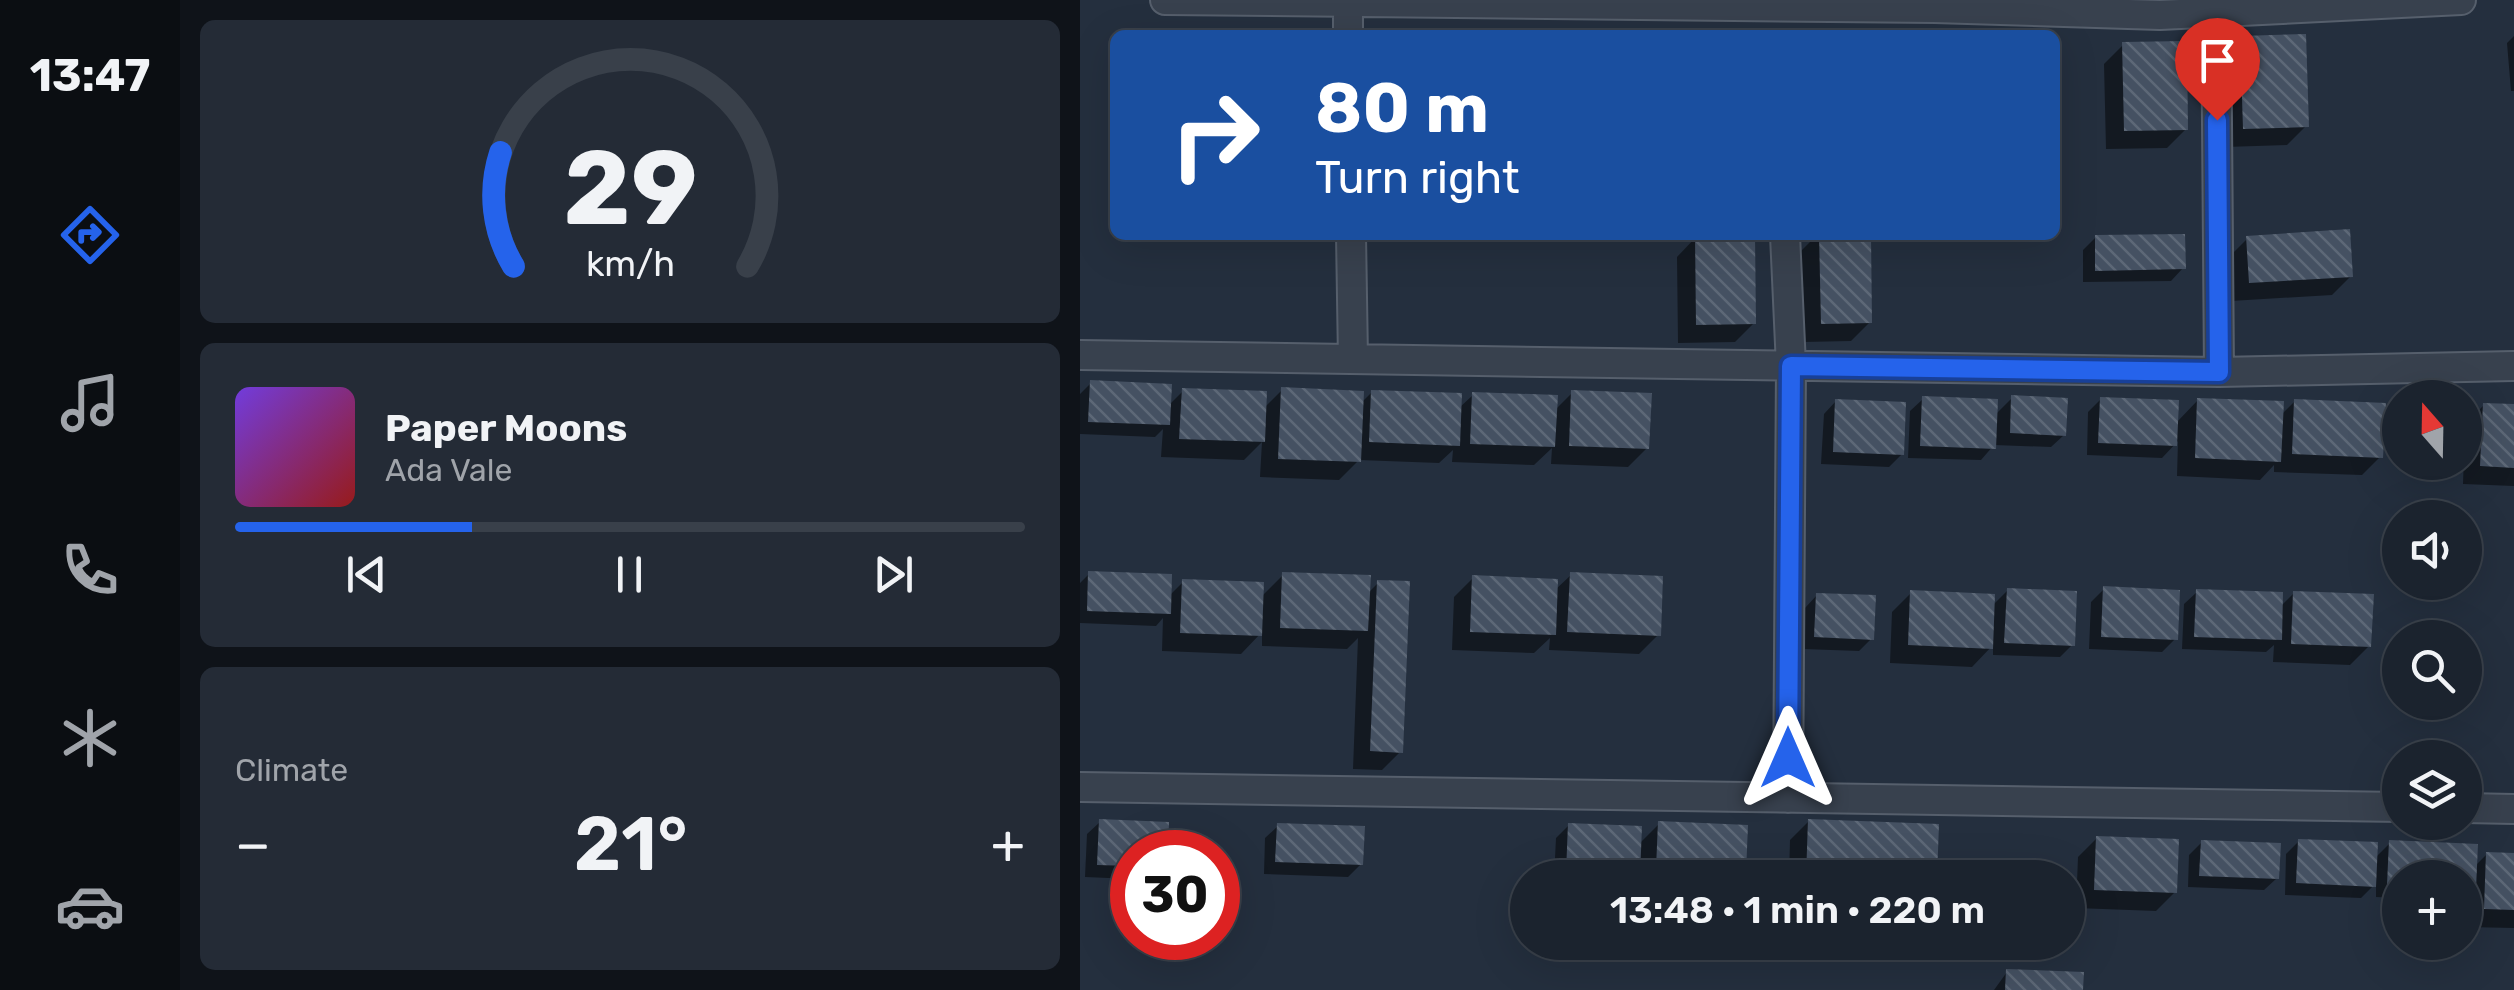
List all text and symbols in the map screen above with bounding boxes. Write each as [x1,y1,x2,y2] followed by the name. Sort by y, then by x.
[2175,18,2260,121] pin
[2190,33,2245,88] icon: arrive
[30,49,150,102] text: 13:47
[1315,67,1489,150] text: 80 m
[1150,70,1280,200] icon: right
[563,127,697,250] text: 29
[1315,151,1519,204] text: Turn right
[55,200,125,270] icon: directions
[585,243,675,285] text: km/h
[55,368,125,438] icon: music
[2382,380,2482,480] north arrow
[2382,380,2482,960] map controls
[385,405,627,451] text: Paper Moons
[385,451,512,489] text: Ada Vale
[2382,500,2482,600] button: sound
[55,535,125,605] icon: phone
[339,547,394,602] icon: previous
[602,547,657,602] icon: pause
[866,547,921,602] icon: next
[2382,620,2482,720] button: search
[55,703,125,773] icon: climate
[1736,706,1840,810] position arrow
[2382,740,2482,840] button: layers
[235,751,348,789] text: Climate
[574,800,688,889] text: 21°
[235,812,271,877] text: −
[991,812,1025,877] text: +
[1110,830,1240,960] speed limit sign: 30
[2382,860,2482,960] button: +
[55,871,125,941] icon: car
[1610,887,1985,933] text: 13:48 · 1 min · 220 m

